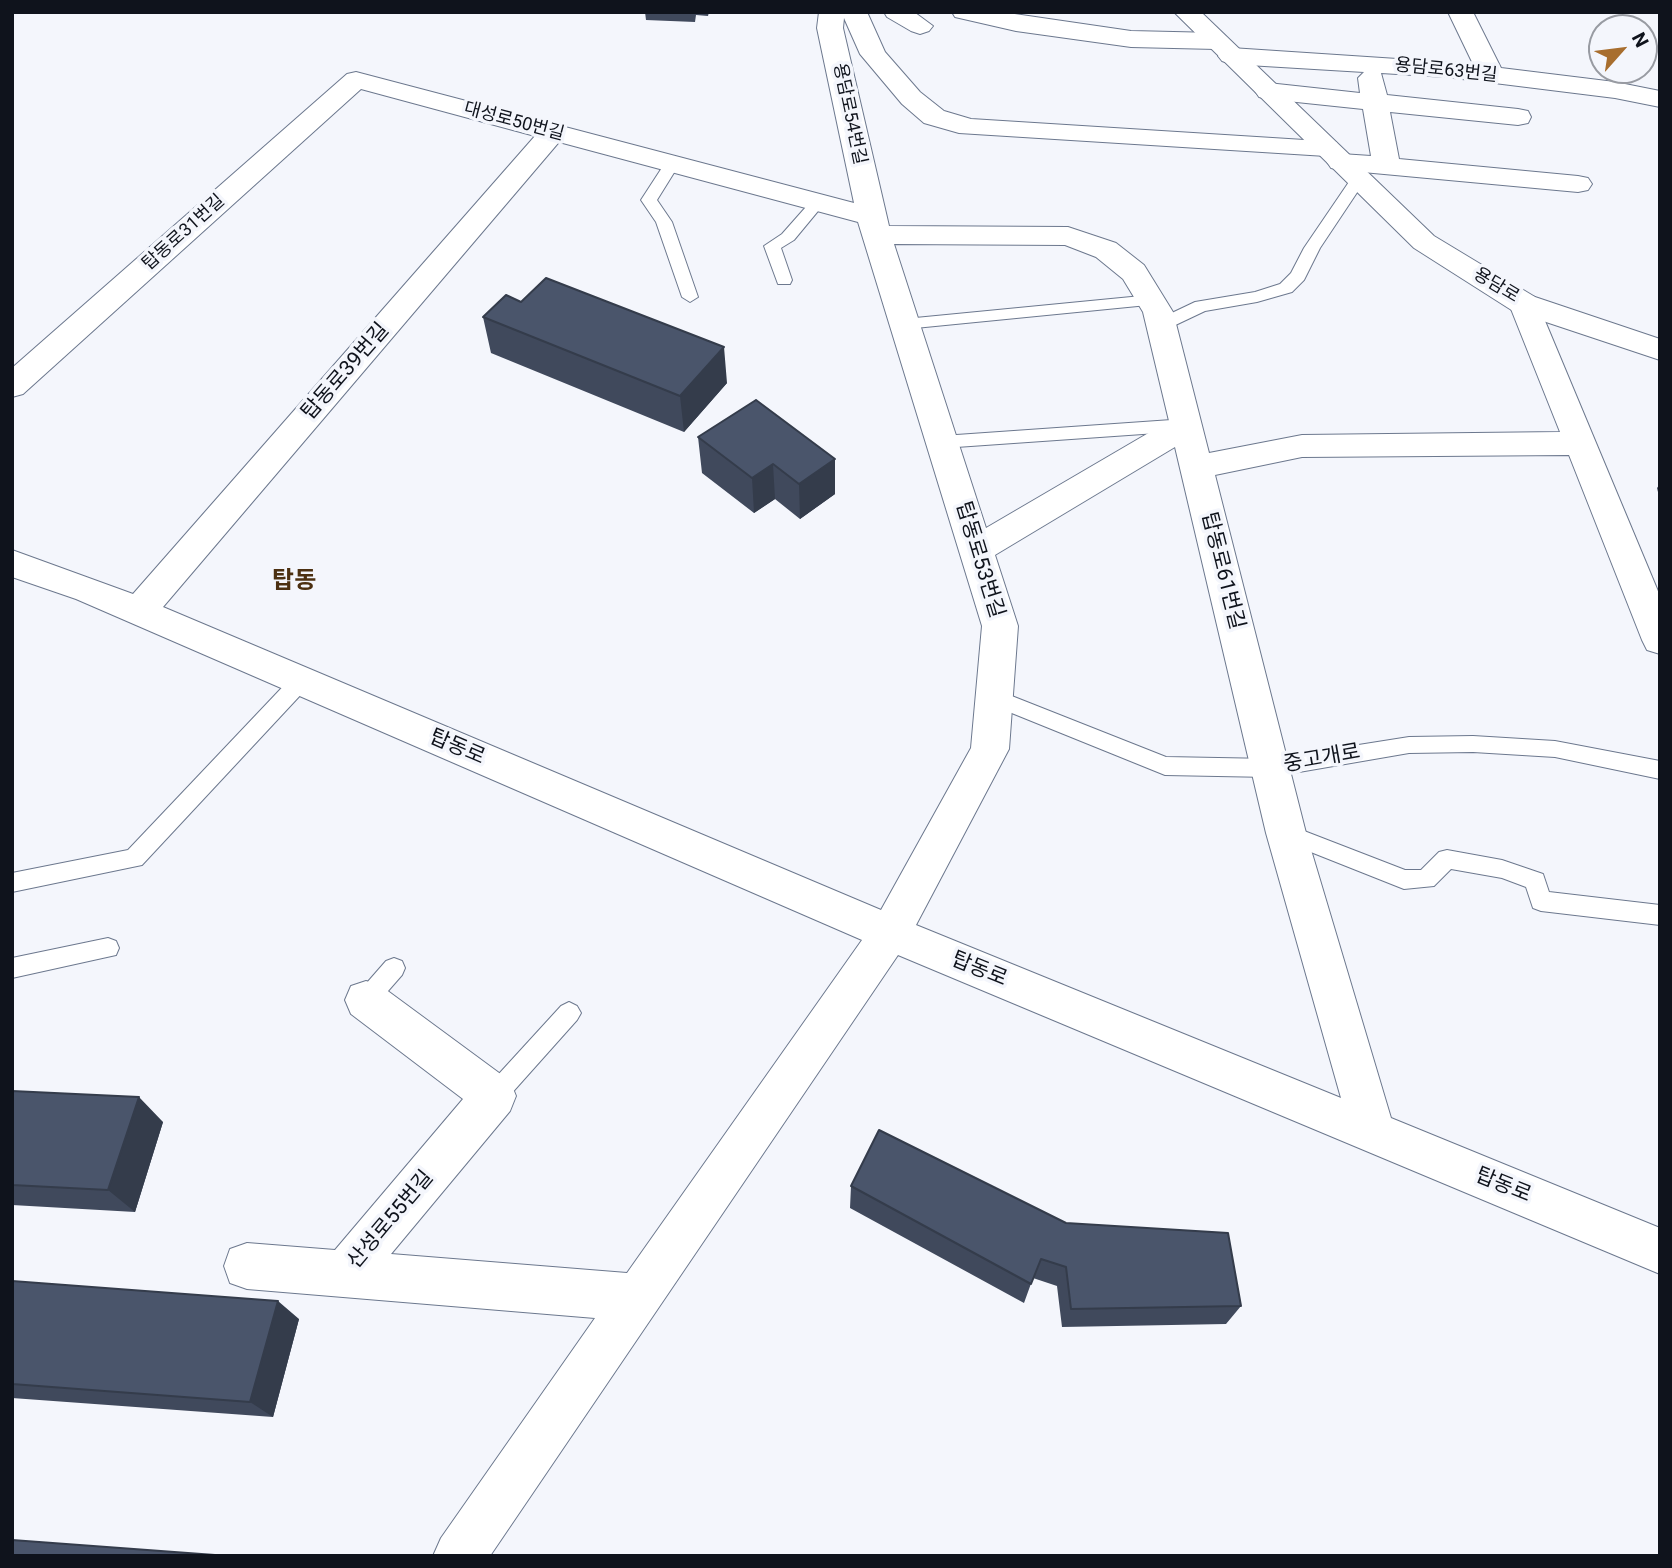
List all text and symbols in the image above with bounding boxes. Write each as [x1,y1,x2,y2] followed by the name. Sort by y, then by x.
[1588,14,1658,84] north arrow
[1627,29,1654,51] text: N
[1394,55,1498,87] street label: 용담로63번길
[828,61,870,167] street label: 용담로54번길
[461,98,567,146] street label: 대성로50번길
[138,191,230,275] street label: 탑동로31번길
[1469,264,1523,308] street label: 용담로
[297,318,395,426] street label: 탑동로39번길
[949,499,1009,621] street label: 탑동로53번길
[1195,510,1249,632] street label: 탑동로61번길
[272,568,316,596] district label: 탑동
[425,725,489,771] street label: 탑동로
[1282,740,1362,778] street label: 중고개로
[947,947,1011,993] street label: 탑동로
[1471,1163,1535,1209] street label: 탑동로
[343,1166,439,1274] street label: 산성로55번길

